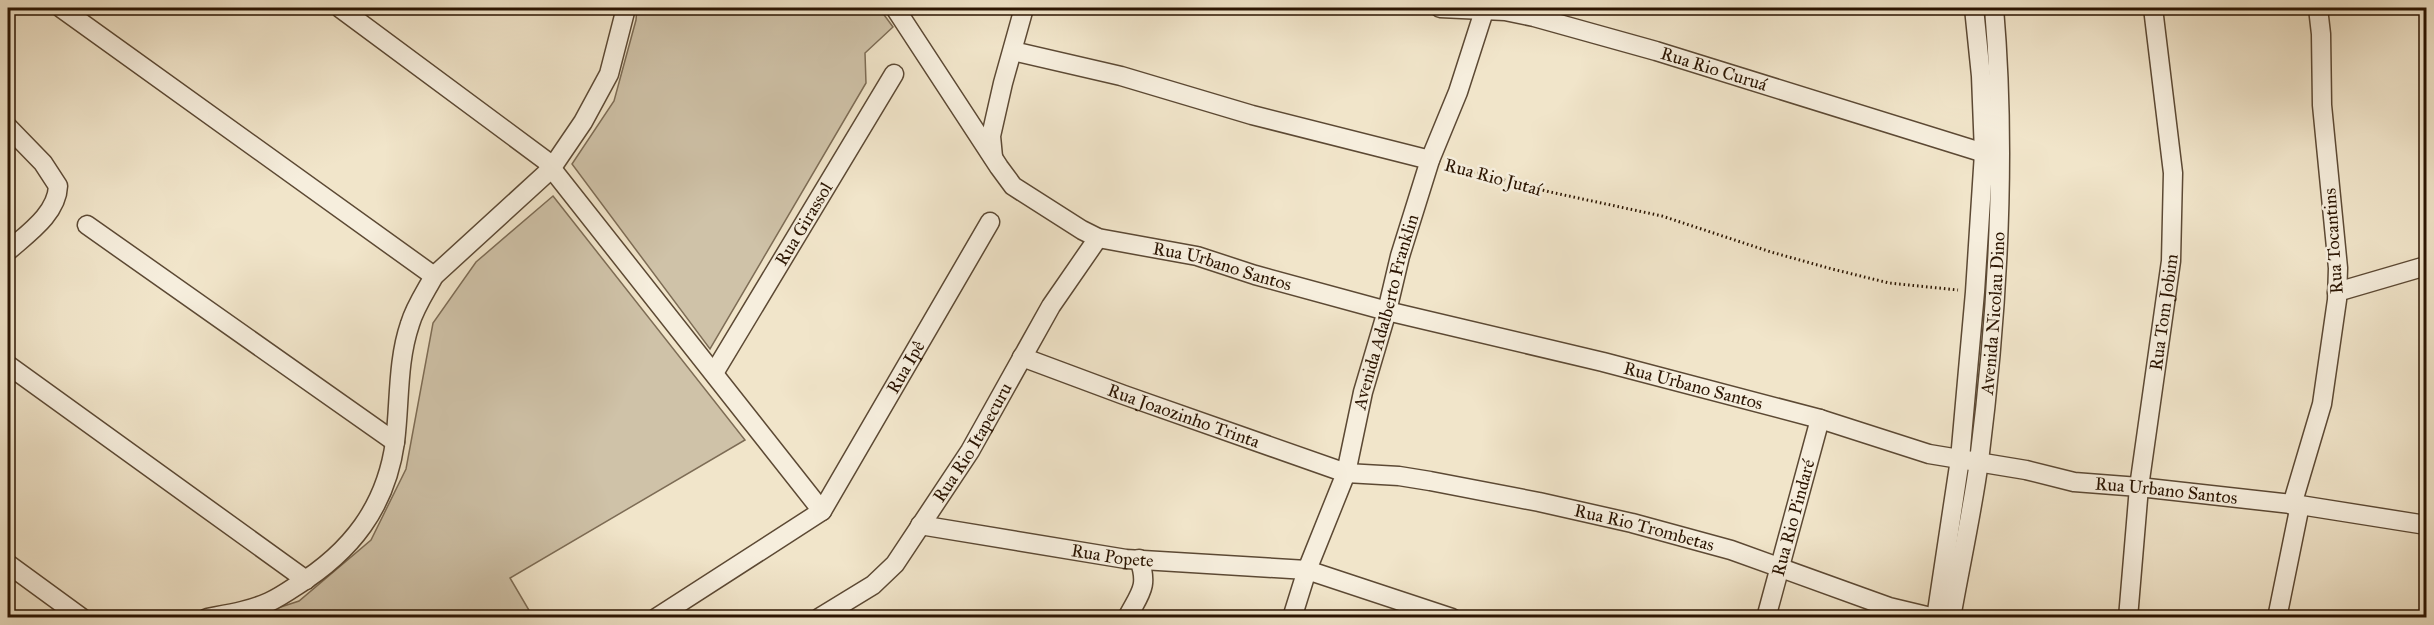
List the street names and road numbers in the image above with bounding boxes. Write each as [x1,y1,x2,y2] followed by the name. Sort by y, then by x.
[1658,42,1770,96] street label: Rua Rio Curuá
[1442,153,1545,202] street label: Rua Rio Jutaí
[770,178,837,270] street label: Rua Girassol
[2318,187,2348,295] street label: Rua Tocantins
[1348,211,1424,412] street label: Avenida Adalberto Franklin
[1976,231,2010,397] street label: Avenida Nicolau Dino
[1151,237,1294,296] street label: Rua Urbano Santos
[2145,252,2183,372] street label: Rua Tom Jobim
[882,337,930,397] street label: Rua Ipê
[1621,357,1765,415] street label: Rua Urbano Santos
[928,378,1017,506] street label: Rua Rio Itapecuru
[1104,379,1263,453] street label: Rua Joaozinho Trinta
[1767,456,1820,578] street label: Rua Rio Pindaré
[2094,473,2239,509] street label: Rua Urbano Santos
[1572,499,1717,556] street label: Rua Rio Trombetas
[1070,539,1154,572] street label: Rua Popete

